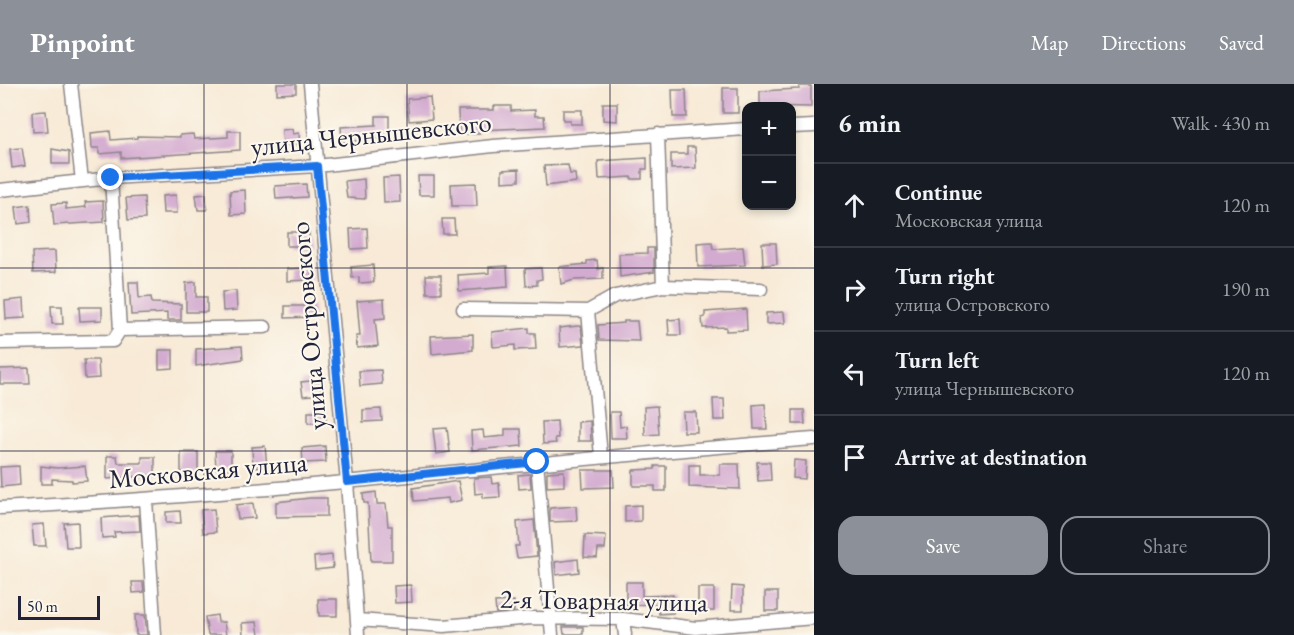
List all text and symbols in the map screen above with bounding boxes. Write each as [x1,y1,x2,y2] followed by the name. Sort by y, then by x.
[30,24,135,60] text: Pinpoint
[1031,29,1068,56] text: Map
[1101,29,1186,56] text: Directions
[1219,29,1264,56] text: Saved
[742,102,796,210] map controls
[742,102,796,156] button: +
[249,104,493,164] street label: улица Чернышевского
[838,106,901,140] text: 6 min
[1171,110,1270,136] text: Walk · 430 m
[742,156,796,210] button: −
[97,164,123,190] route end
[895,178,982,207] text: Continue
[838,189,871,222] icon: ahead
[1222,192,1270,218] text: 120 m
[895,207,1043,233] text: Московская улица
[281,220,335,432] street label: улица Островского
[895,262,994,291] text: Turn right
[838,273,871,306] icon: right
[1222,276,1270,302] text: 190 m
[895,291,1050,317] text: улица Островского
[895,346,979,375] text: Turn left
[838,357,871,390] icon: left
[1222,360,1270,386] text: 120 m
[895,375,1074,401] text: улица Чернышевского
[838,441,871,474] icon: arrive
[895,443,1087,472] text: Arrive at destination
[107,444,309,496] street label: Московская улица
[523,448,549,474] route start
[838,516,1048,575] button: Save
[1060,516,1270,575] button: Share
[500,581,709,619] street label: 2-я Товарная улица
[18,593,100,620] scale bar
[27,596,58,617] text: 50 m

